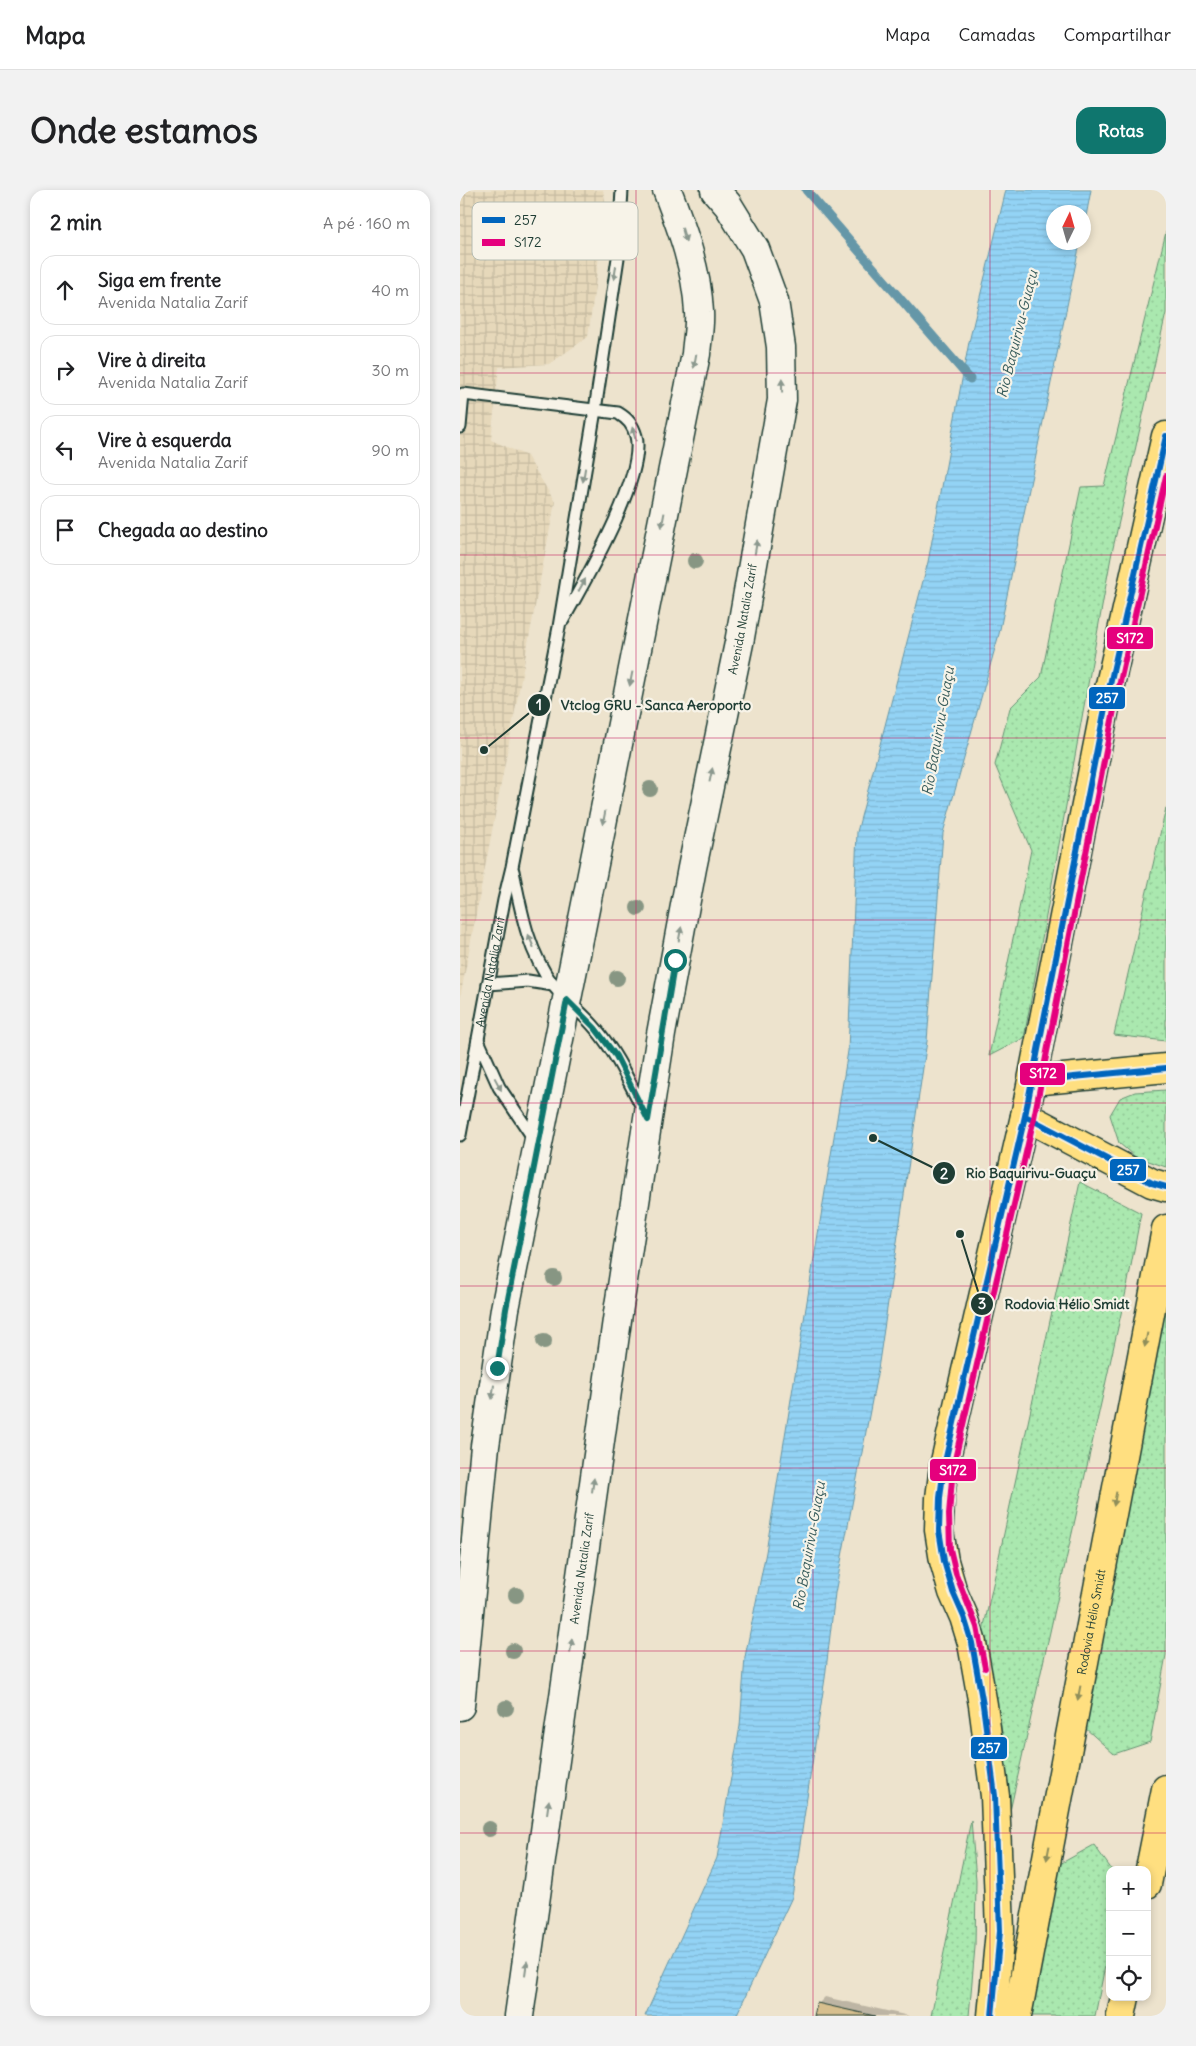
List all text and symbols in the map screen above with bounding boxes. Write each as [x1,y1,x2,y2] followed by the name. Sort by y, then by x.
[25,20,85,50] text: Mapa
[885,23,930,46] text: Mapa
[958,23,1035,46] text: Camadas
[1063,23,1171,46] text: Compartilhar
[1076,107,1166,154] button: Rotas
[30,108,258,152] text: Onde estamos
[472,202,638,260] legend
[1046,205,1091,250] north arrow
[50,209,102,236] text: 2 min
[514,211,537,229] text: 257
[323,213,410,233] text: A pé · 160 m
[681,228,689,243] one-way arrow
[514,233,542,251] text: S172
[611,266,619,282] one-way arrow
[98,268,221,292] text: Siga em frente
[992,268,1042,399] water label: Rio Baquirivu-Guaçu
[51,276,79,304] icon: ahead
[371,280,409,300] text: 40 m
[98,292,248,312] text: Avenida Natalia Zarif
[98,348,206,372] text: Vire à direita
[690,353,698,369] one-way arrow
[51,356,79,384] icon: right
[372,360,409,380] text: 30 m
[98,372,248,392] text: Avenida Natalia Zarif
[778,378,786,394] one-way arrow
[630,426,638,442] one-way arrow
[98,428,232,452] text: Vire à esquerda
[51,436,79,464] icon: left
[371,440,409,460] text: 90 m
[98,452,248,472] text: Avenida Natalia Zarif
[580,468,588,484] one-way arrow
[659,512,667,527] one-way arrow
[51,516,79,544] icon: arrive
[98,518,268,542] text: Chegada ao destino
[753,538,761,554] one-way arrow
[725,561,760,676] street label: Avenida Natalia Zarif
[578,578,587,591] one-way arrow
[1106,626,1154,650] line badge: S172
[1116,629,1144,647] text: S172
[918,664,958,797] water label: Rio Baquirivu-Guaçu
[627,672,635,688] one-way arrow
[1088,686,1126,710] line badge: 257
[1096,689,1118,707] text: 257
[526,690,761,719] callout: Vtclog GRU - Sanca Aeroporto
[536,695,542,714] text: 1
[561,696,751,714] text: Vtclog GRU - Sanca Aeroporto
[707,767,715,782] one-way arrow
[599,810,607,826] one-way arrow
[472,914,508,1028] street label: Avenida Natalia Zarif
[676,926,684,942] one-way arrow
[526,934,534,948] one-way arrow
[664,949,687,972] route start
[1019,1062,1066,1086] line badge: S172
[1029,1064,1057,1082] text: S172
[494,1077,502,1092] one-way arrow
[1109,1158,1147,1182] line badge: 257
[931,1159,1107,1188] callout: Rio Baquirivu-Guaçu
[1117,1161,1139,1179] text: 257
[940,1164,948,1183] text: 2
[966,1164,1096,1182] text: Rio Baquirivu-Guaçu
[970,1290,1140,1319] callout: Rodovia Hélio Smidt
[978,1294,986,1313] text: 3
[1004,1295,1130,1313] text: Rodovia Hélio Smidt
[1141,1332,1149,1348] one-way arrow
[486,1357,509,1380] route end
[489,1384,497,1400] one-way arrow
[929,1458,977,1482] line badge: S172
[939,1461,967,1479] text: S172
[589,1477,597,1493] one-way arrow
[789,1479,829,1612] water label: Rio Baquirivu-Guaçu
[1111,1492,1119,1508] one-way arrow
[566,1511,597,1625] street label: Avenida Natalia Zarif
[1074,1568,1108,1676] street label: Rodovia Hélio Smidt
[567,1637,575,1653] one-way arrow
[1074,1686,1082,1702] one-way arrow
[970,1736,1008,1760] line badge: 257
[978,1739,1000,1757] text: 257
[544,1798,552,1814] one-way arrow
[1044,1845,1052,1861] one-way arrow
[1106,1866,1151,2001] map controls
[1106,1866,1151,1911] button: +
[1106,1911,1151,1956] button: −
[1106,1956,1151,2001] button: locate
[522,1959,530,1975] one-way arrow

